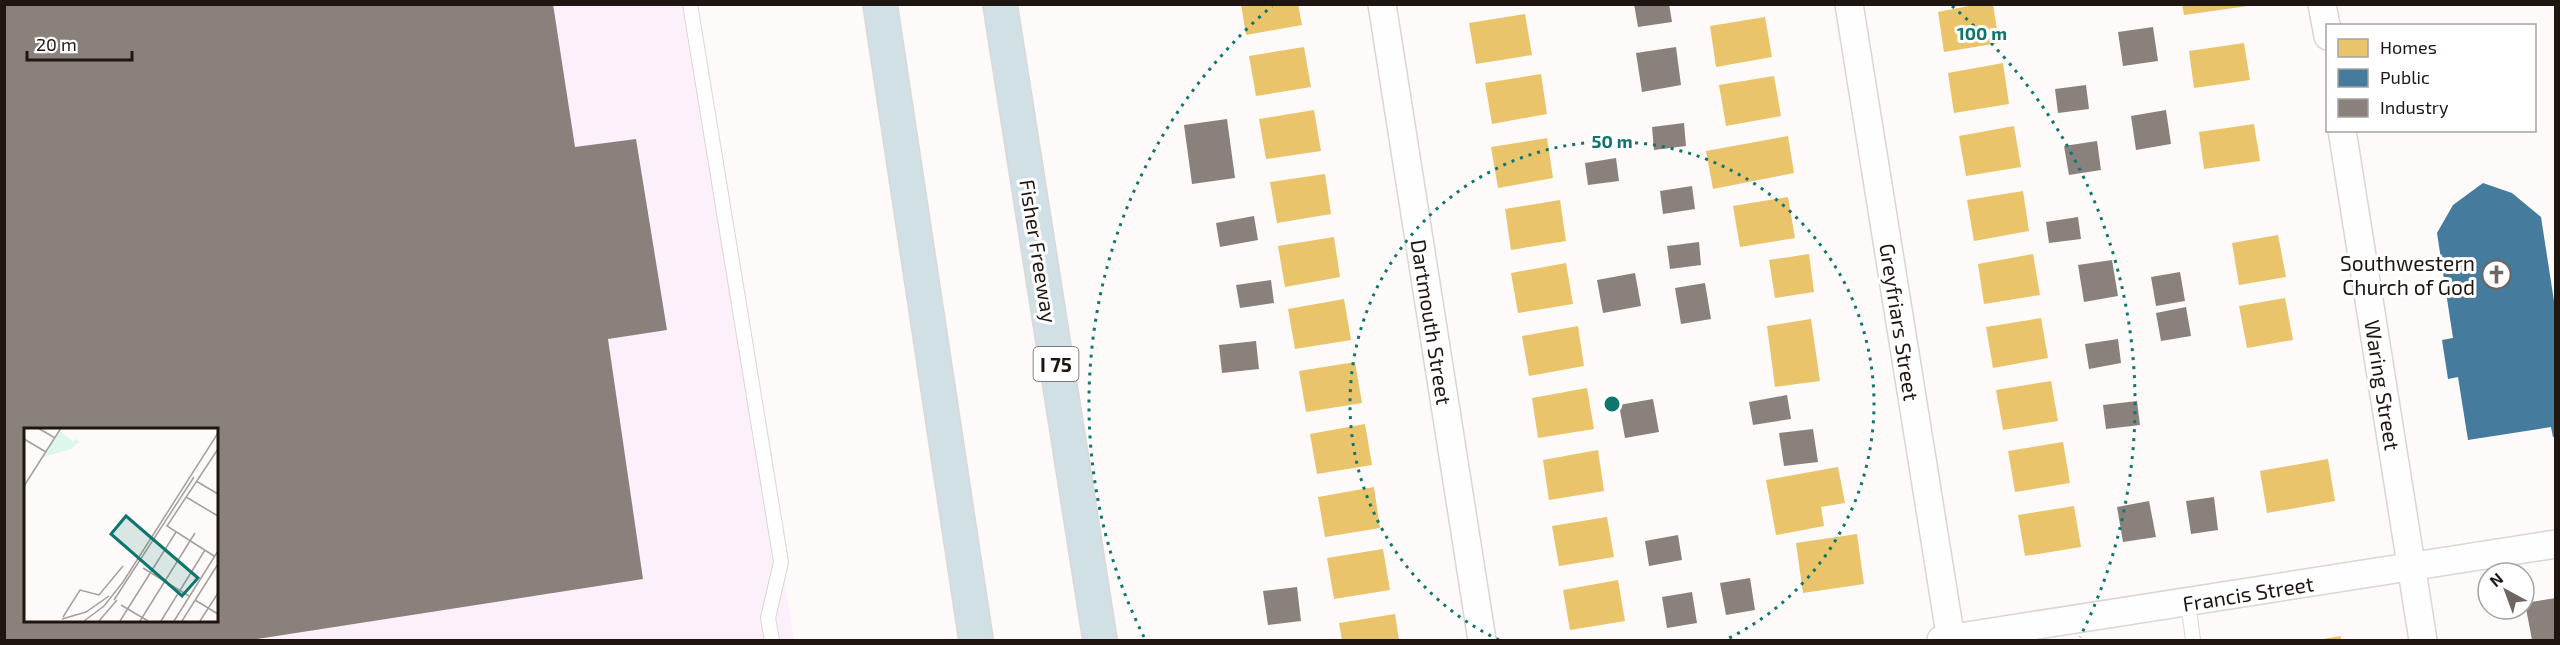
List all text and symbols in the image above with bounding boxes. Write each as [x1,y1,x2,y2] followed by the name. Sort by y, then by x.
[1957,22,2007,44] text: 100 m
[27,24,132,62] scale bar
[2326,24,2536,132] legend
[36,33,77,55] text: 20 m
[2380,36,2437,58] text: Homes
[2380,66,2430,88] text: Public
[2380,96,2449,118] text: Industry
[1591,130,1633,152] text: 50 m
[1015,177,1063,325] street label: Fisher Freeway
[1407,237,1457,407] street label: Dartmouth Street
[1875,242,1925,402] street label: Greyfriars Street
[2340,250,2475,299] place label: Southwestern Church of God
[2480,258,2512,290] church icon: Southwestern Church of God
[2360,318,2406,452] street label: Waring Street
[1034,347,1078,381] road number: I 75
[1602,394,1622,414] centre of rings
[24,428,218,621] inset map
[2476,561,2536,621] north arrow
[2485,568,2506,590] text: N
[2181,570,2315,616] street label: Francis Street

